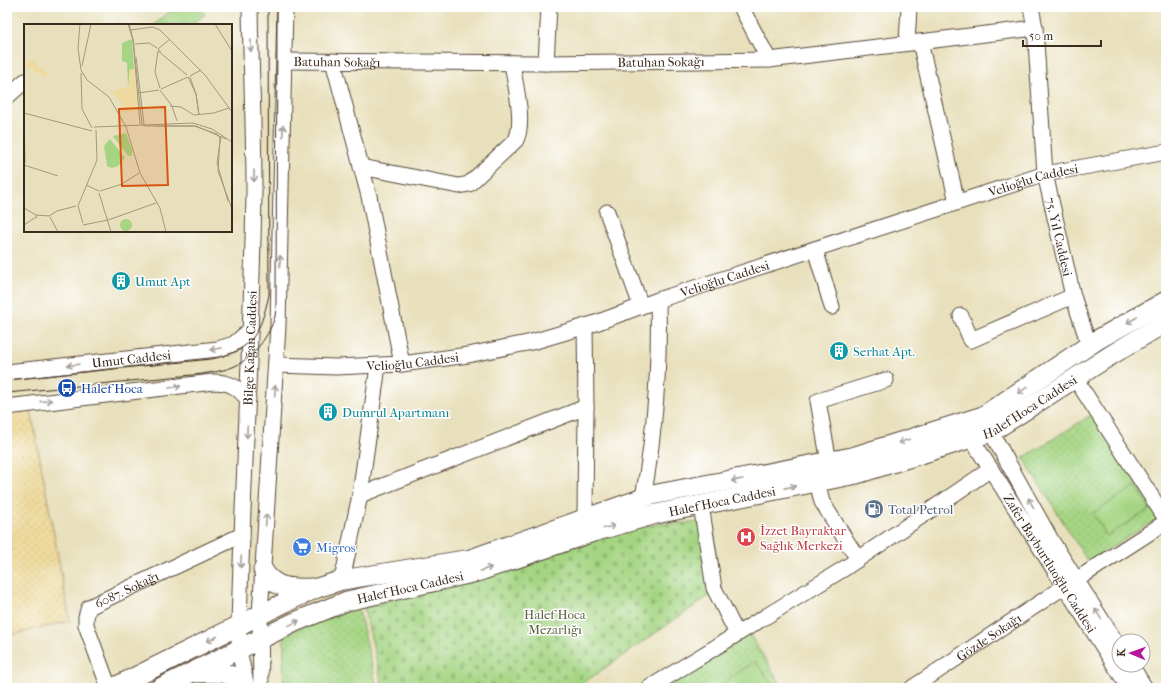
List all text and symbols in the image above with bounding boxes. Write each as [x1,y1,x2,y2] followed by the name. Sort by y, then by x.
[1023,22,1101,48] scale bar
[24,24,232,232] inset map
[1029,29,1053,43] text: 50 m
[247,39,255,52] one-way arrow
[617,53,705,70] street label: Batuhan Sokağı
[293,54,381,69] street label: Batuhan Sokağı
[280,125,287,138] one-way arrow
[985,161,1079,200] street label: Velioğlu Caddesi
[250,169,257,182] one-way arrow
[1043,196,1076,278] street label: 75. Yıl Caddesi
[276,255,284,268] one-way arrow
[677,257,771,300] street label: Velioğlu Caddesi
[110,270,132,292] building icon: Umut Apt
[135,274,191,289] place label: Umut Apt
[240,290,259,406] street label: Bilge Kağan Caddesi
[1126,317,1138,324] one-way arrow
[828,340,850,362] building icon: Serhat Apt.
[853,344,915,359] place label: Serhat Apt.
[210,345,223,353] one-way arrow
[91,347,172,370] street label: Umut Caddesi
[365,349,460,373] street label: Velioğlu Caddesi
[67,361,80,369] one-way arrow
[981,372,1080,442] street label: Halef Hoca Caddesi
[56,377,78,399] bus stop icon: Halef Hoca
[81,381,144,396] place label: Halef Hoca
[168,383,181,391] one-way arrow
[271,385,279,398] one-way arrow
[1017,386,1028,394] one-way arrow
[39,397,52,405] one-way arrow
[317,401,339,423] building icon: Dumrul Apartmanı
[342,405,450,420] place label: Dumrul Apartmanı
[243,425,251,438] one-way arrow
[898,438,911,445] one-way arrow
[731,476,744,484] one-way arrow
[667,483,777,519] street label: Halef Hoca Caddesi
[783,483,796,491] one-way arrow
[1001,491,1100,635] street label: Zafer Bayburtluoğlu Caddesi
[1026,497,1034,509] one-way arrow
[863,498,885,520] fuel station icon: Total Petrol
[888,502,954,517] place label: Total Petrol
[262,514,269,527] one-way arrow
[602,523,615,530] one-way arrow
[760,523,847,553] place label: İzzet Bayraktar Sağlık Merkezi
[735,526,757,548] hospital icon: İzzet Bayraktar Sağlık Merkezi
[291,536,313,558] supermarket icon: Migros
[316,540,356,555] place label: Migros
[237,555,245,568] one-way arrow
[479,565,492,572] one-way arrow
[92,568,161,611] street label: 6087. Sokağı
[355,568,465,606] street label: Halef Hoca Caddesi
[524,607,587,637] park label: Halef Hoca Mezarlığı
[1094,609,1102,620] one-way arrow
[953,610,1024,664] street label: Gözde Sokağı
[288,619,300,626] one-way arrow
[1111,633,1151,673] north arrow
[207,635,219,643] one-way arrow
[1115,647,1128,657] text: K

